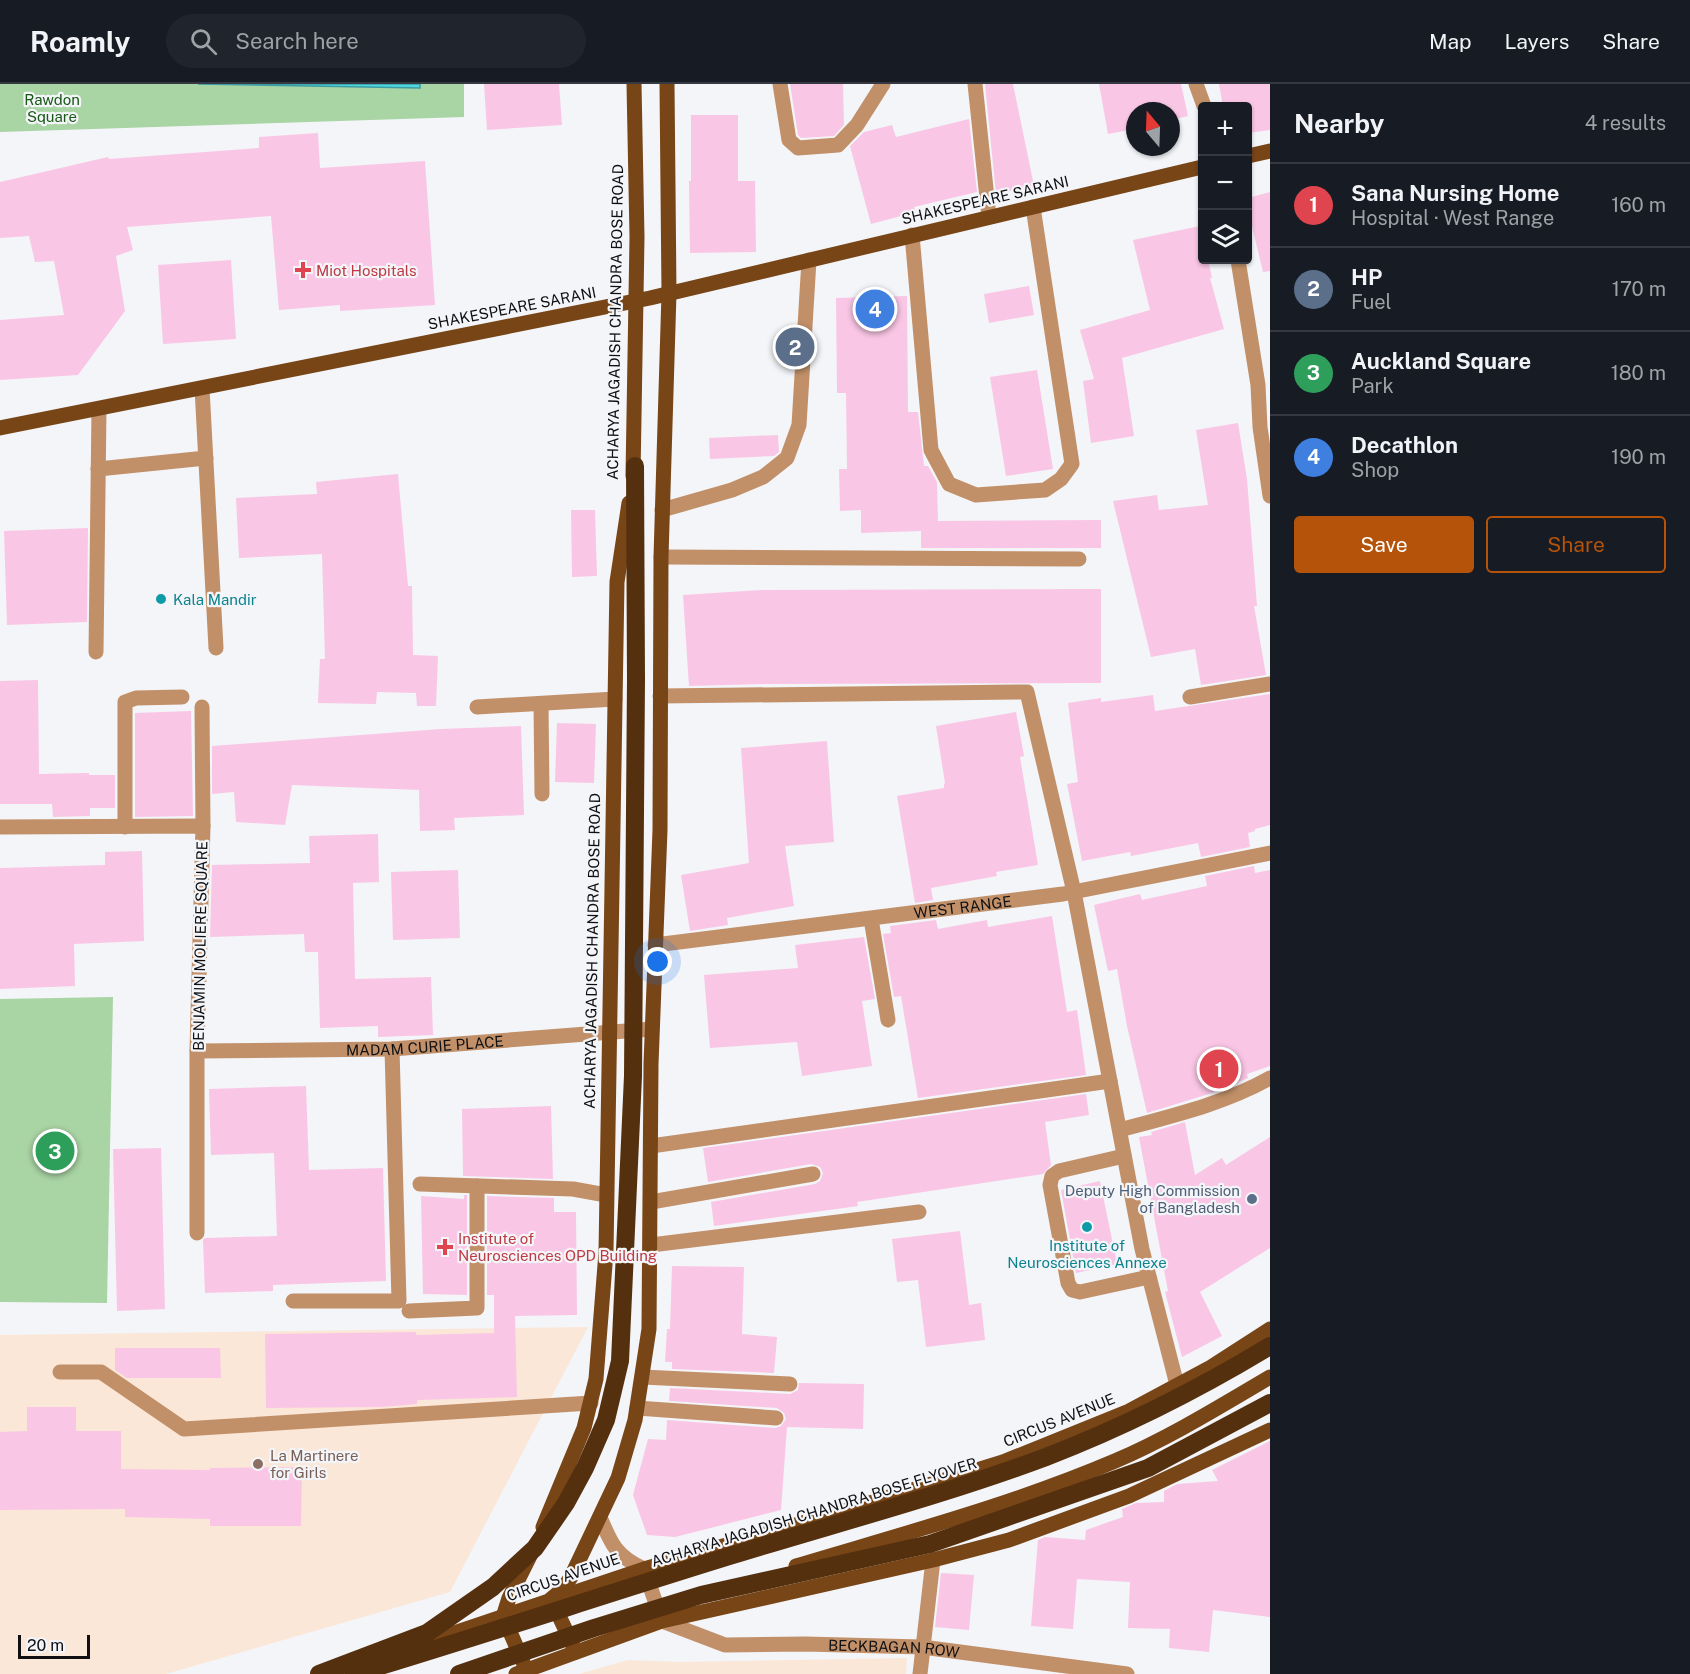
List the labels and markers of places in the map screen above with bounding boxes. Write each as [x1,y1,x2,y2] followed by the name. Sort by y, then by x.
[294,261,312,279] marker: Miot Hospitals
[316,262,417,279] place label: Miot Hospitals
[856,286,894,332] pin: 4
[776,324,814,370] pin: 2
[173,591,257,608] place label: Kala Mandir
[154,592,168,606] marker: Kala Mandir
[1200,1046,1238,1092] pin: 1
[36,1128,74,1174] pin: 3
[1065,1182,1240,1216] place label: Deputy High Commission of Bangladesh
[1245,1192,1259,1206] marker: Deputy High Commission of Bangladesh
[1080,1220,1094,1234] marker: Institute of Neurosciences Annexe
[458,1230,657,1264] place label: Institute of Neurosciences OPD Building
[1007,1237,1167,1271] place label: Institute of Neurosciences Annexe
[436,1238,454,1256] marker: Institute of Neurosciences OPD Building
[270,1447,359,1481] place label: La Martinere for Girls
[251,1457,265,1471] marker: La Martinere for Girls

